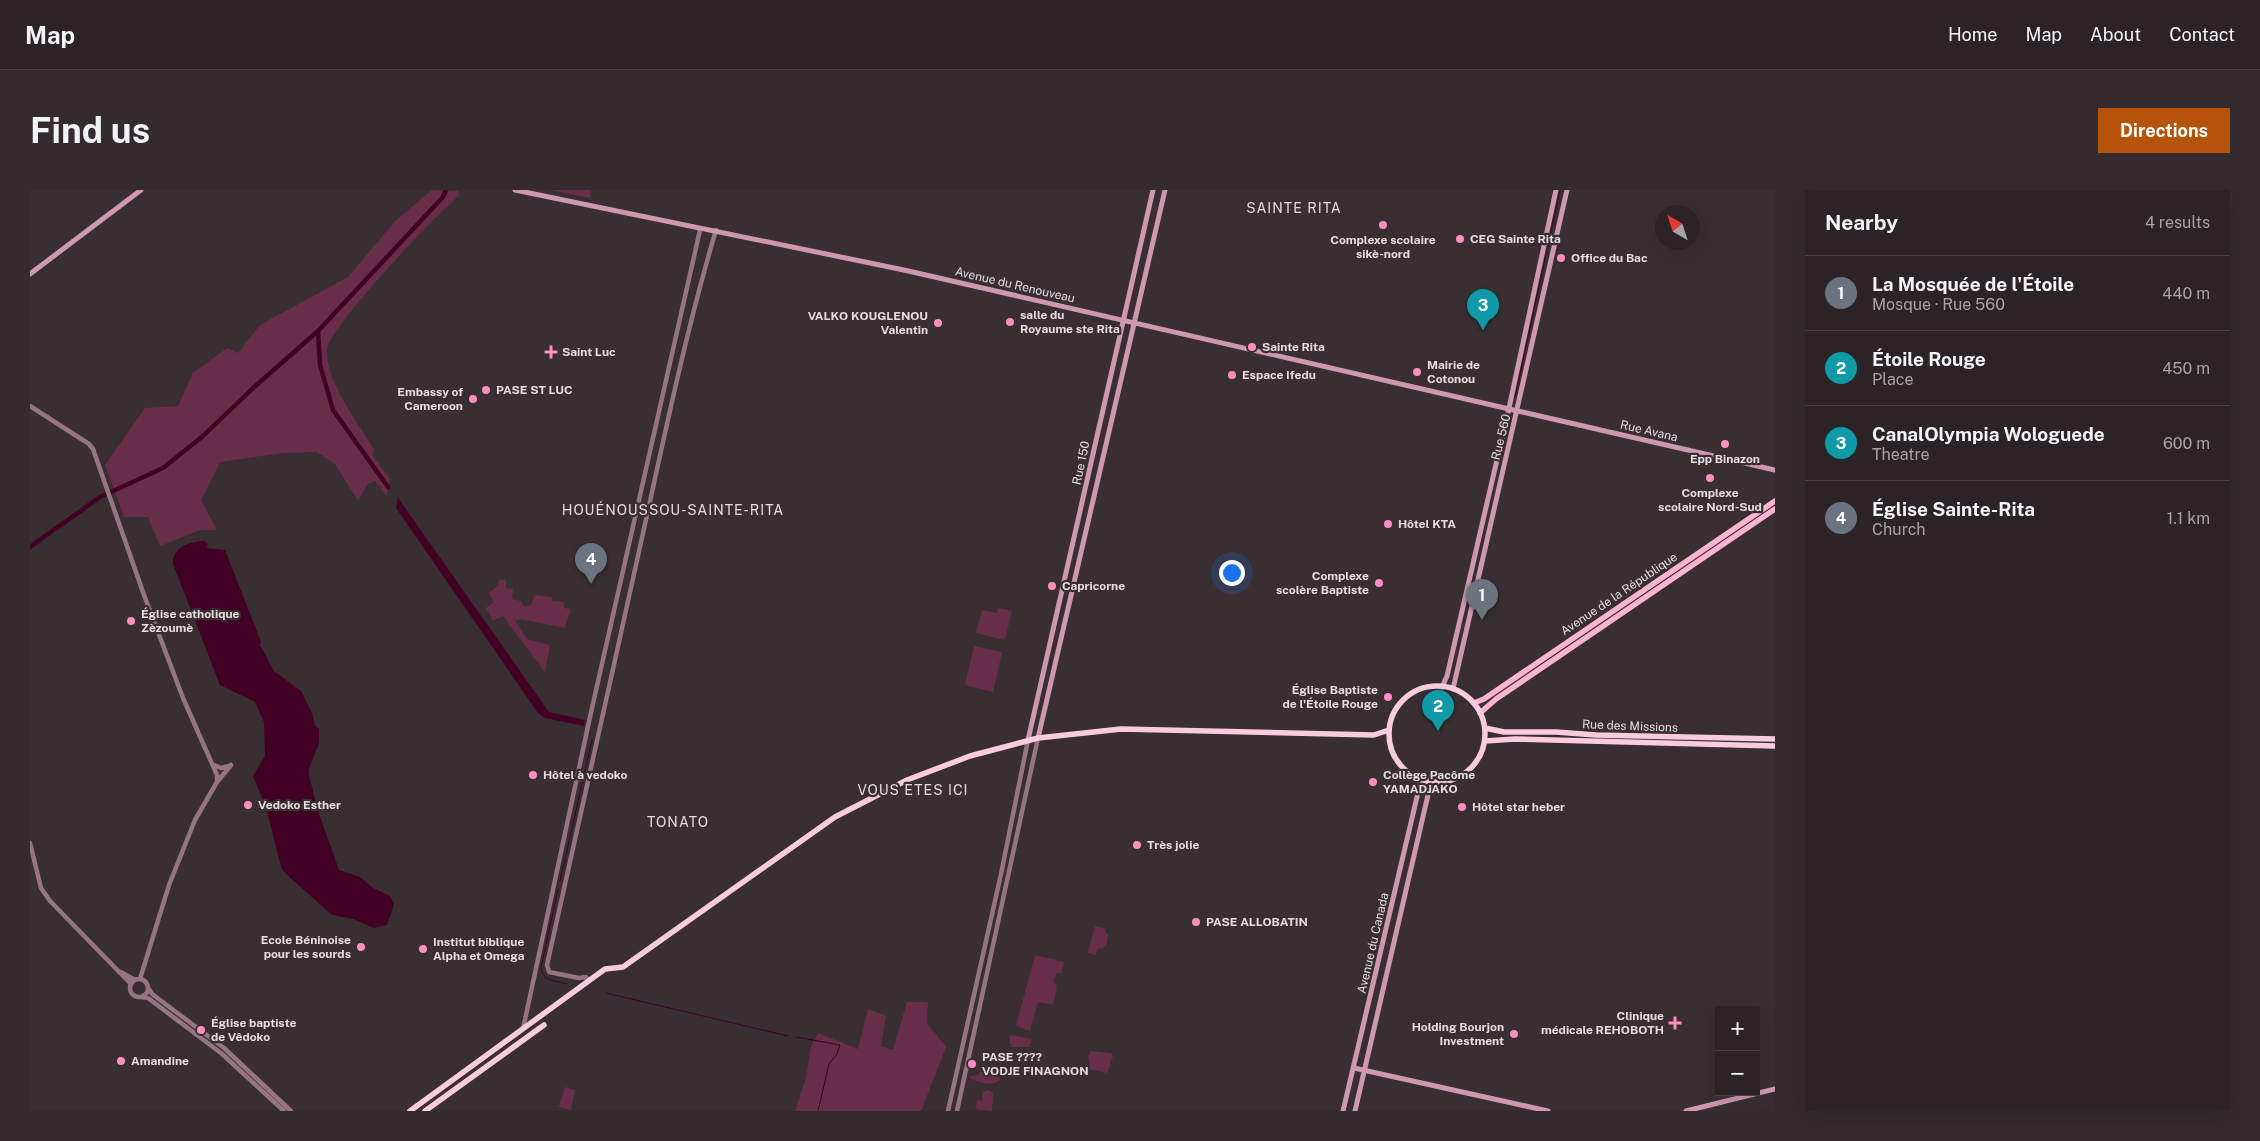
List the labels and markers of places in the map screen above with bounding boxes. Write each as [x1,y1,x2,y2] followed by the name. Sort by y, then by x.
[1377,219,1389,231] marker: Complexe scolaire sikè-nord
[1470,232,1561,246] place label: CEG Sainte Rita
[1330,233,1436,261] place label: Complexe scolaire sikè-nord
[1454,233,1466,245] marker: CEG Sainte Rita
[1571,251,1648,265] place label: Office du Bac
[1555,252,1567,264] marker: Office du Bac
[1467,289,1499,330] pin: 3
[1020,308,1120,336] place label: salle du Royaume ste Rita
[808,309,928,337] place label: VALKO KOUGLENOU Valentin
[1004,316,1016,328] marker: salle du Royaume ste Rita
[932,317,944,329] marker: VALKO KOUGLENOU Valentin
[1262,340,1325,354] place label: Sainte Rita
[1246,341,1258,353] marker: Sainte Rita
[544,345,558,359] marker: Saint Luc
[562,345,616,359] place label: Saint Luc
[1427,358,1480,386] place label: Mairie de Cotonou
[1411,366,1423,378] marker: Mairie de Cotonou
[1242,368,1316,382] place label: Espace Ifedu
[1226,369,1238,381] marker: Espace Ifedu
[496,383,573,397] place label: PASE ST LUC
[480,384,492,396] marker: PASE ST LUC
[397,385,463,413] place label: Embassy of Cameroon
[467,393,479,405] marker: Embassy of Cameroon
[1719,438,1731,450] marker: Epp Binazon
[1690,452,1760,466] place label: Epp Binazon
[1704,472,1716,484] marker: Complexe scolaire Nord-Sud
[1658,486,1762,514] place label: Complexe scolaire Nord-Sud
[1398,517,1456,531] place label: Hôtel KTA
[1382,518,1394,530] marker: Hôtel KTA
[575,543,607,584] pin: 4
[1276,569,1369,597] place label: Complexe scolère Baptiste
[1373,577,1385,589] marker: Complexe scolère Baptiste
[1062,579,1125,593] place label: Capricorne
[1466,579,1498,620] pin: 1
[1046,580,1058,592] marker: Capricorne
[141,607,240,635] place label: Église catholique Zèzoumè
[125,615,137,627] marker: Église catholique Zèzoumè
[1283,683,1378,711] place label: Église Baptiste de l'Étoile Rouge
[1422,690,1454,731] pin: 2
[1382,691,1394,703] marker: Église Baptiste de l'Étoile Rouge
[543,768,627,782] place label: Hôtel à vedoko
[1383,768,1475,796] place label: Collège Pacôme YAMADJAKO
[527,769,539,781] marker: Hôtel à vedoko
[1367,776,1379,788] marker: Collège Pacôme YAMADJAKO
[258,798,341,812] place label: Vedoko Esther
[242,799,254,811] marker: Vedoko Esther
[1472,800,1565,814] place label: Hôtel star heber
[1456,801,1468,813] marker: Hôtel star heber
[1147,838,1199,852] place label: Très jolie
[1131,839,1143,851] marker: Très jolie
[1206,915,1308,929] place label: PASE ALLOBATIN
[1190,916,1202,928] marker: PASE ALLOBATIN
[261,933,351,961] place label: Ecole Béninoise pour les sourds
[433,935,525,963] place label: Institut biblique Alpha et Omega
[355,941,367,953] marker: Ecole Béninoise pour les sourds
[417,943,429,955] marker: Institut biblique Alpha et Omega
[1541,1009,1664,1037] place label: Clinique médicale REHOBOTH
[211,1016,296,1044] place label: Église baptiste de Vêdoko
[1668,1016,1682,1030] marker: Clinique médicale REHOBOTH
[1412,1020,1504,1048] place label: Holding Bourjon Investment
[195,1024,207,1036] marker: Église baptiste de Vêdoko
[1508,1028,1520,1040] marker: Holding Bourjon Investment
[982,1050,1089,1078] place label: PASE ???? VODJE FINAGNON
[131,1054,189,1068] place label: Amandine
[115,1055,127,1067] marker: Amandine
[966,1058,978,1070] marker: PASE ???? VODJE FINAGNON

